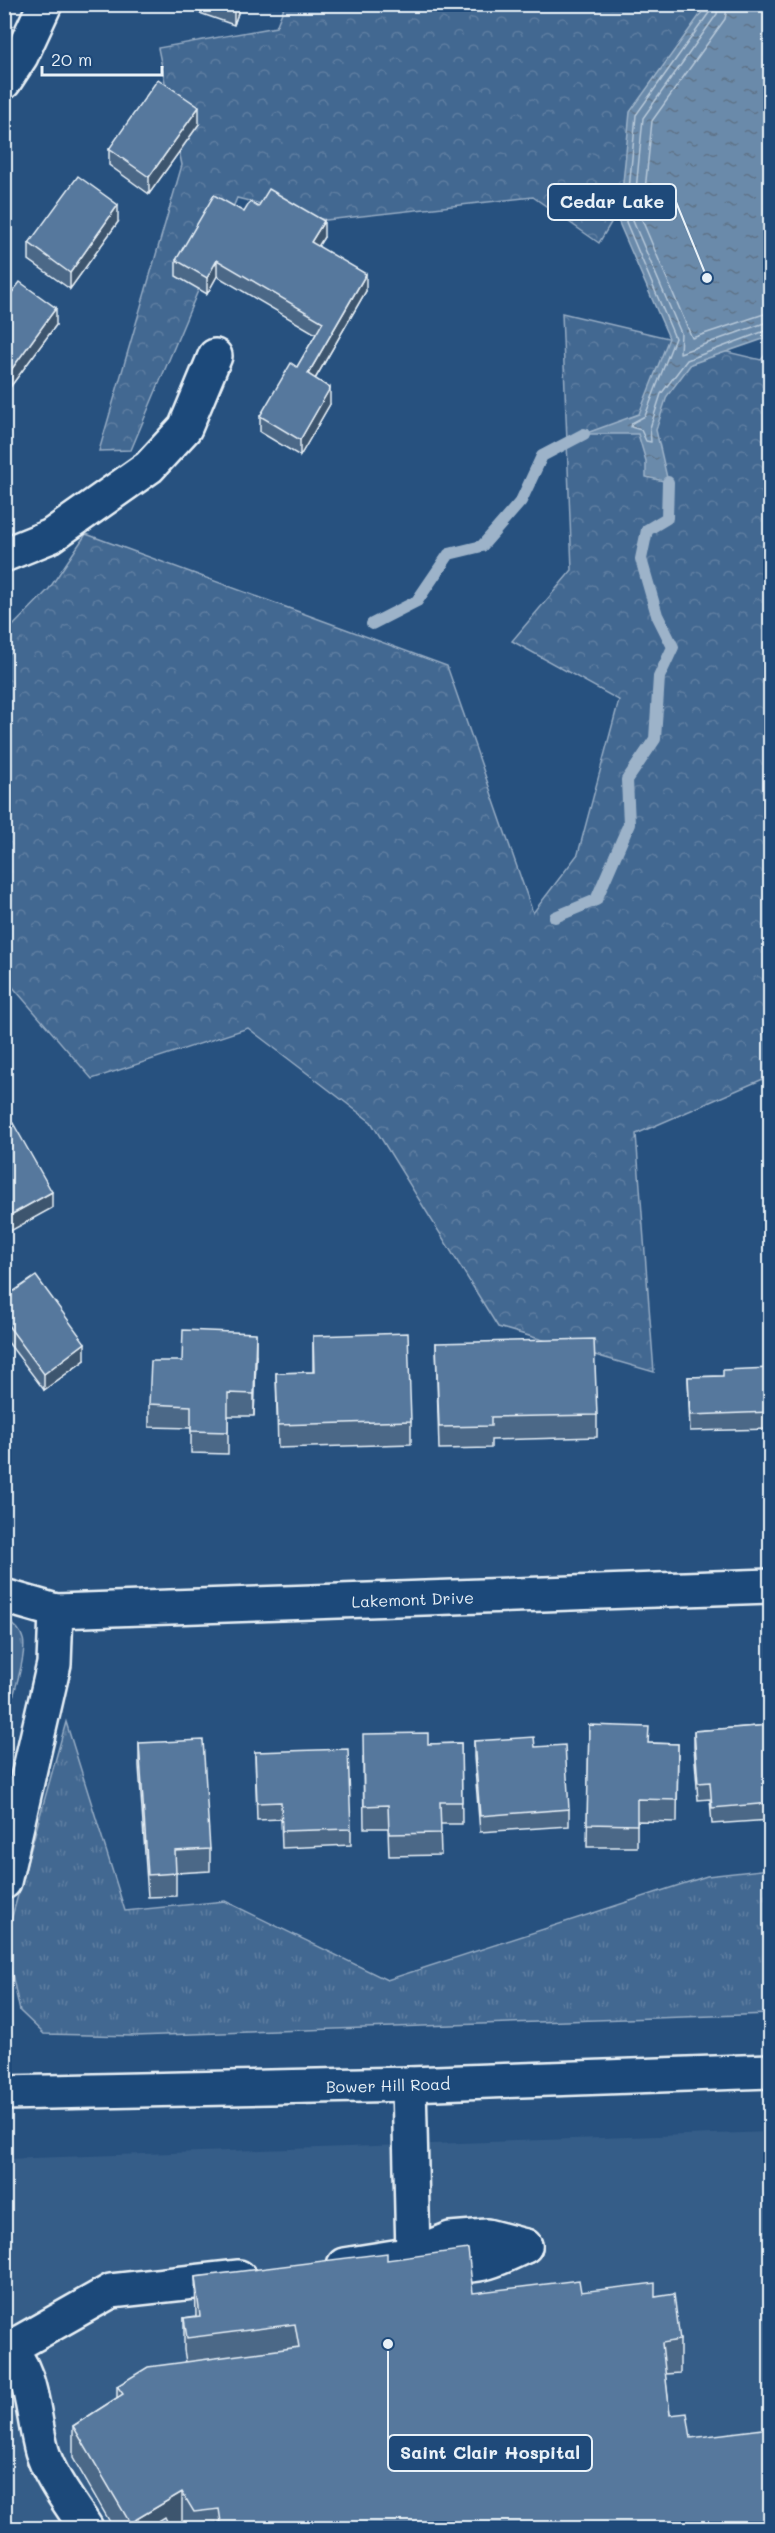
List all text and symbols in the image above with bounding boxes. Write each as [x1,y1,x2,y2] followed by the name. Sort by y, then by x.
[42,39,162,77] scale bar
[51,47,92,71] text: 20 m
[548,184,676,220] callout: Cedar Lake
[560,189,664,213] text: Cedar Lake
[351,1586,474,1611] street label: Lakemont Drive
[326,2072,450,2096] street label: Bower Hill Road
[388,2435,592,2471] callout: Saint Clair Hospital
[400,2440,580,2464] text: Saint Clair Hospital

